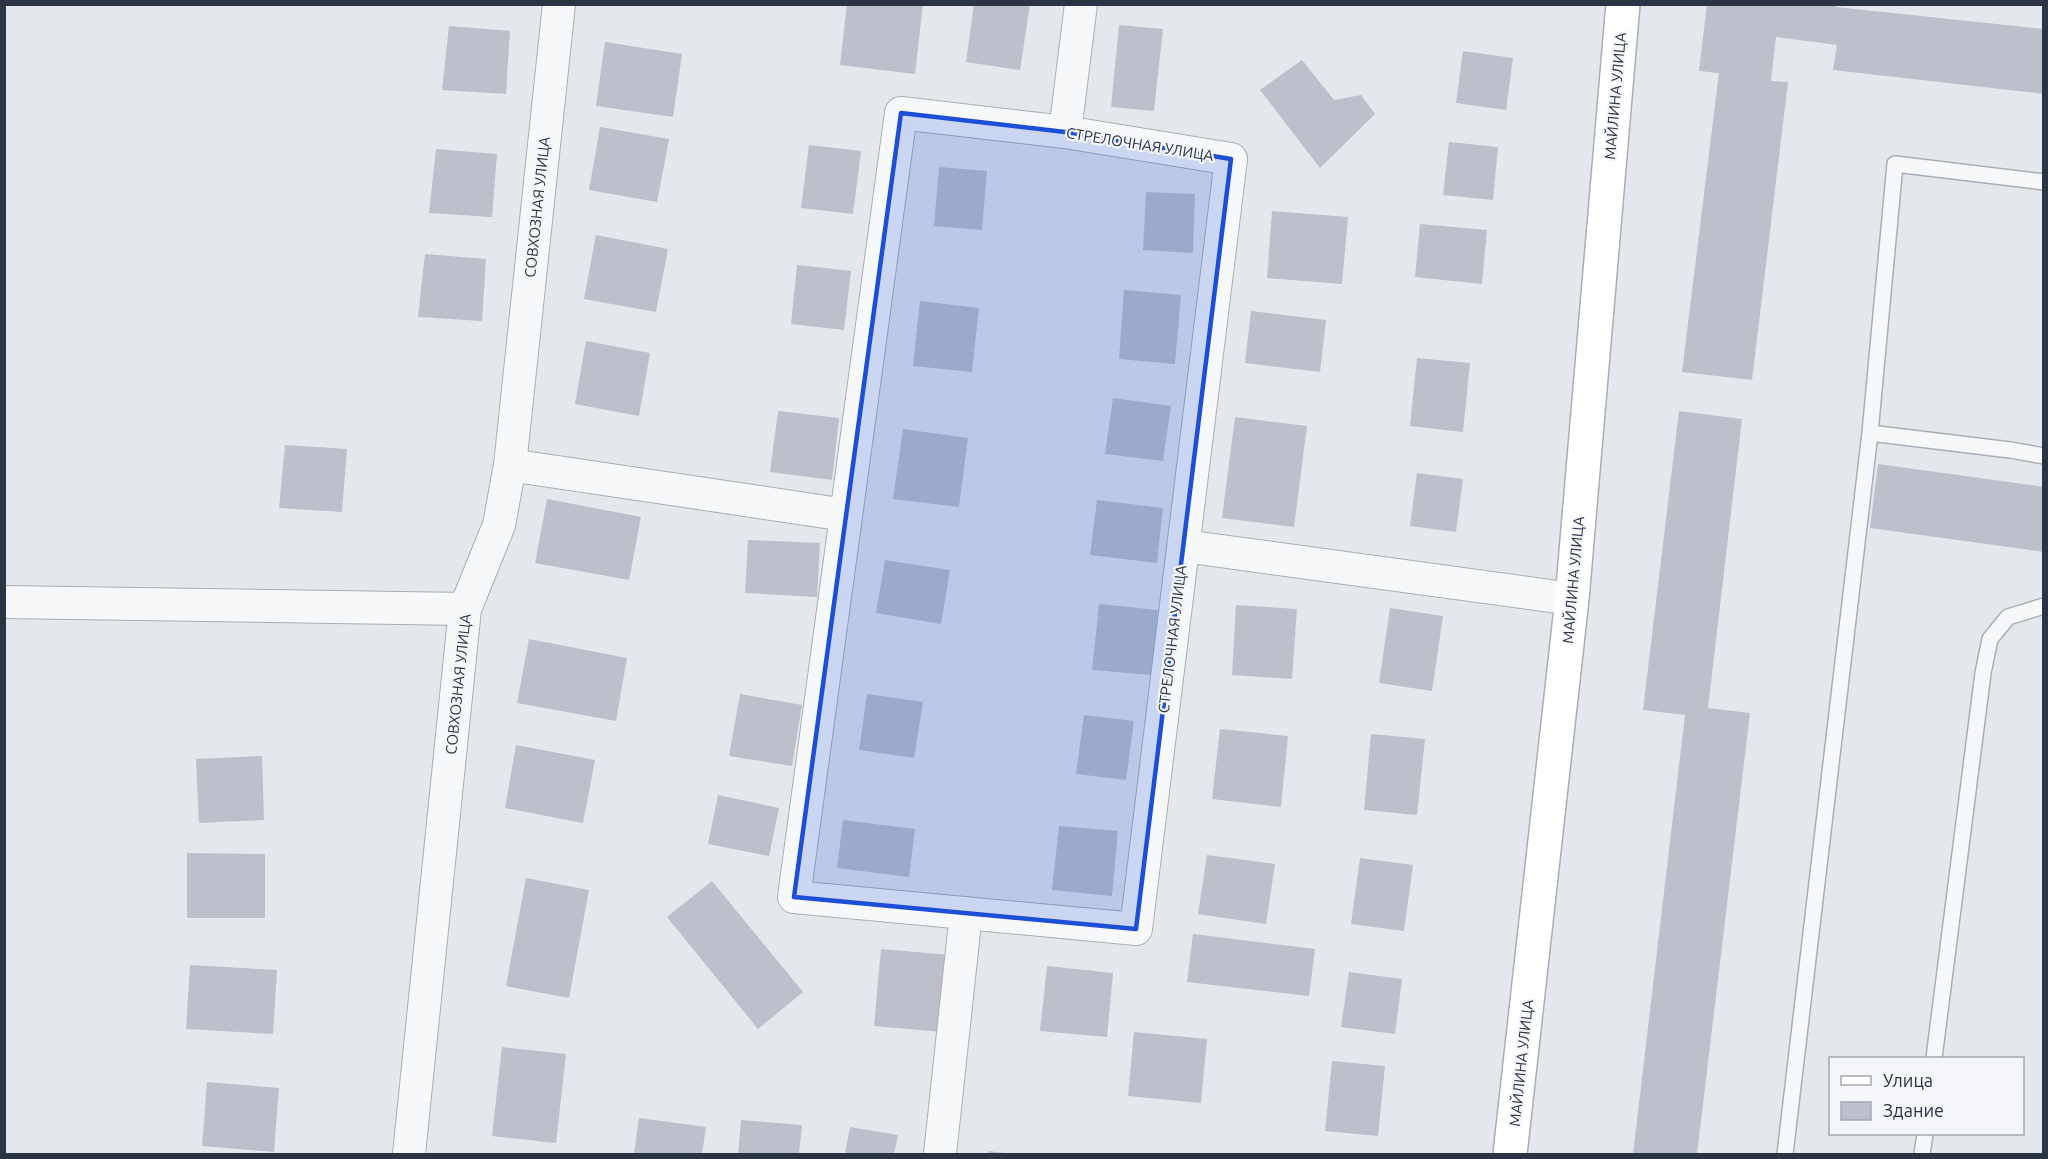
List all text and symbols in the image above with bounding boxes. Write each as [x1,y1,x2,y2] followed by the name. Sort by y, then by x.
[1601,31,1629,160] street label: МАЙЛИНА УЛИЦА
[1065,124,1215,164] street label: СТРЕЛОЧНАЯ УЛИЦА
[521,135,553,278] street label: СОВХОЗНАЯ УЛИЦА
[1559,515,1587,644] street label: МАЙЛИНА УЛИЦА
[1154,564,1190,714] street label: СТРЕЛОЧНАЯ УЛИЦА
[442,612,474,755] street label: СОВХОЗНАЯ УЛИЦА
[1506,998,1536,1127] street label: МАЙЛИНА УЛИЦА
[1829,1057,2024,1135] legend
[1883,1070,1933,1090] text: Улица
[1883,1100,1944,1120] text: Здание

